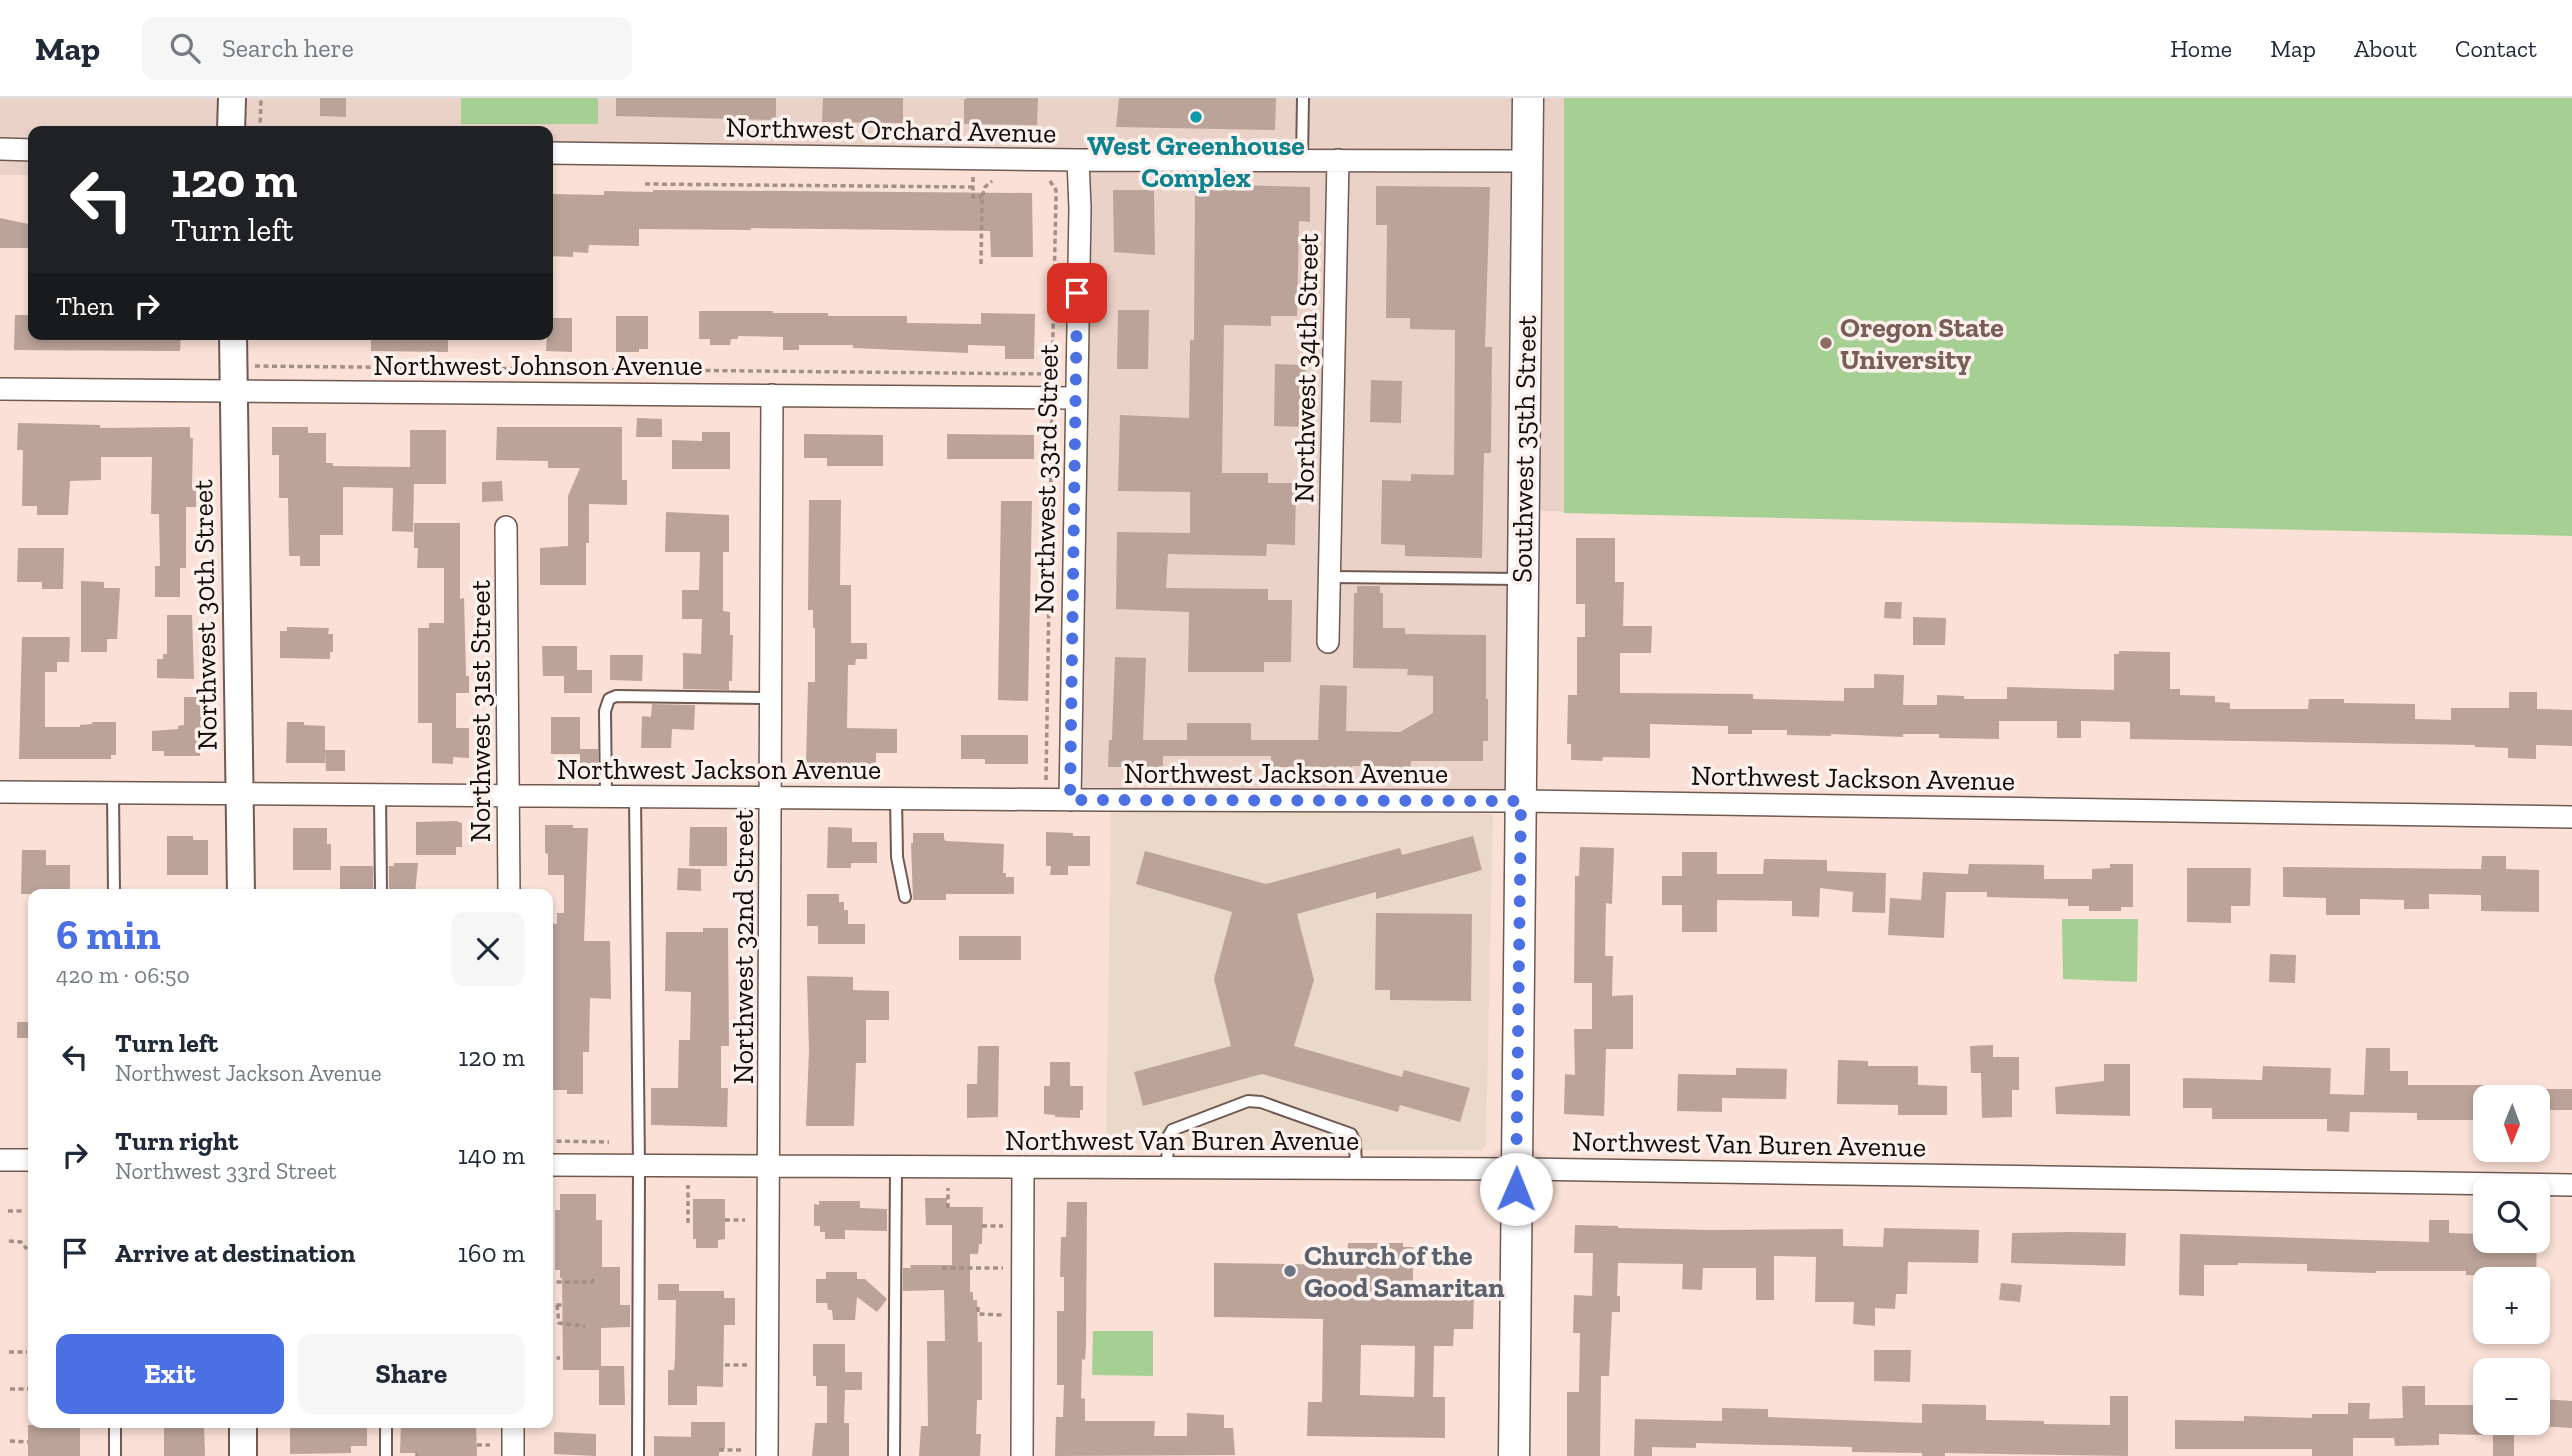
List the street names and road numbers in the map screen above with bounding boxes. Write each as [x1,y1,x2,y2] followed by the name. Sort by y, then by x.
[725,111,1057,149] street label: Northwest Orchard Avenue
[1287,232,1325,503] street label: Northwest 34th Street
[1505,314,1543,583] street label: Southwest 35th Street
[1027,343,1065,614] street label: Northwest 33rd Street
[373,349,703,382] street label: Northwest Johnson Avenue
[186,479,224,751] street label: Northwest 30th Street
[464,579,497,842] street label: Northwest 31st Street
[557,753,881,786] street label: Northwest Jackson Avenue
[1124,757,1448,790] street label: Northwest Jackson Avenue
[1691,759,2015,797] street label: Northwest Jackson Avenue
[727,809,760,1084] street label: Northwest 32nd Street
[1005,1124,1359,1157] street label: Northwest Van Buren Avenue
[1572,1124,1926,1164] street label: Northwest Van Buren Avenue

